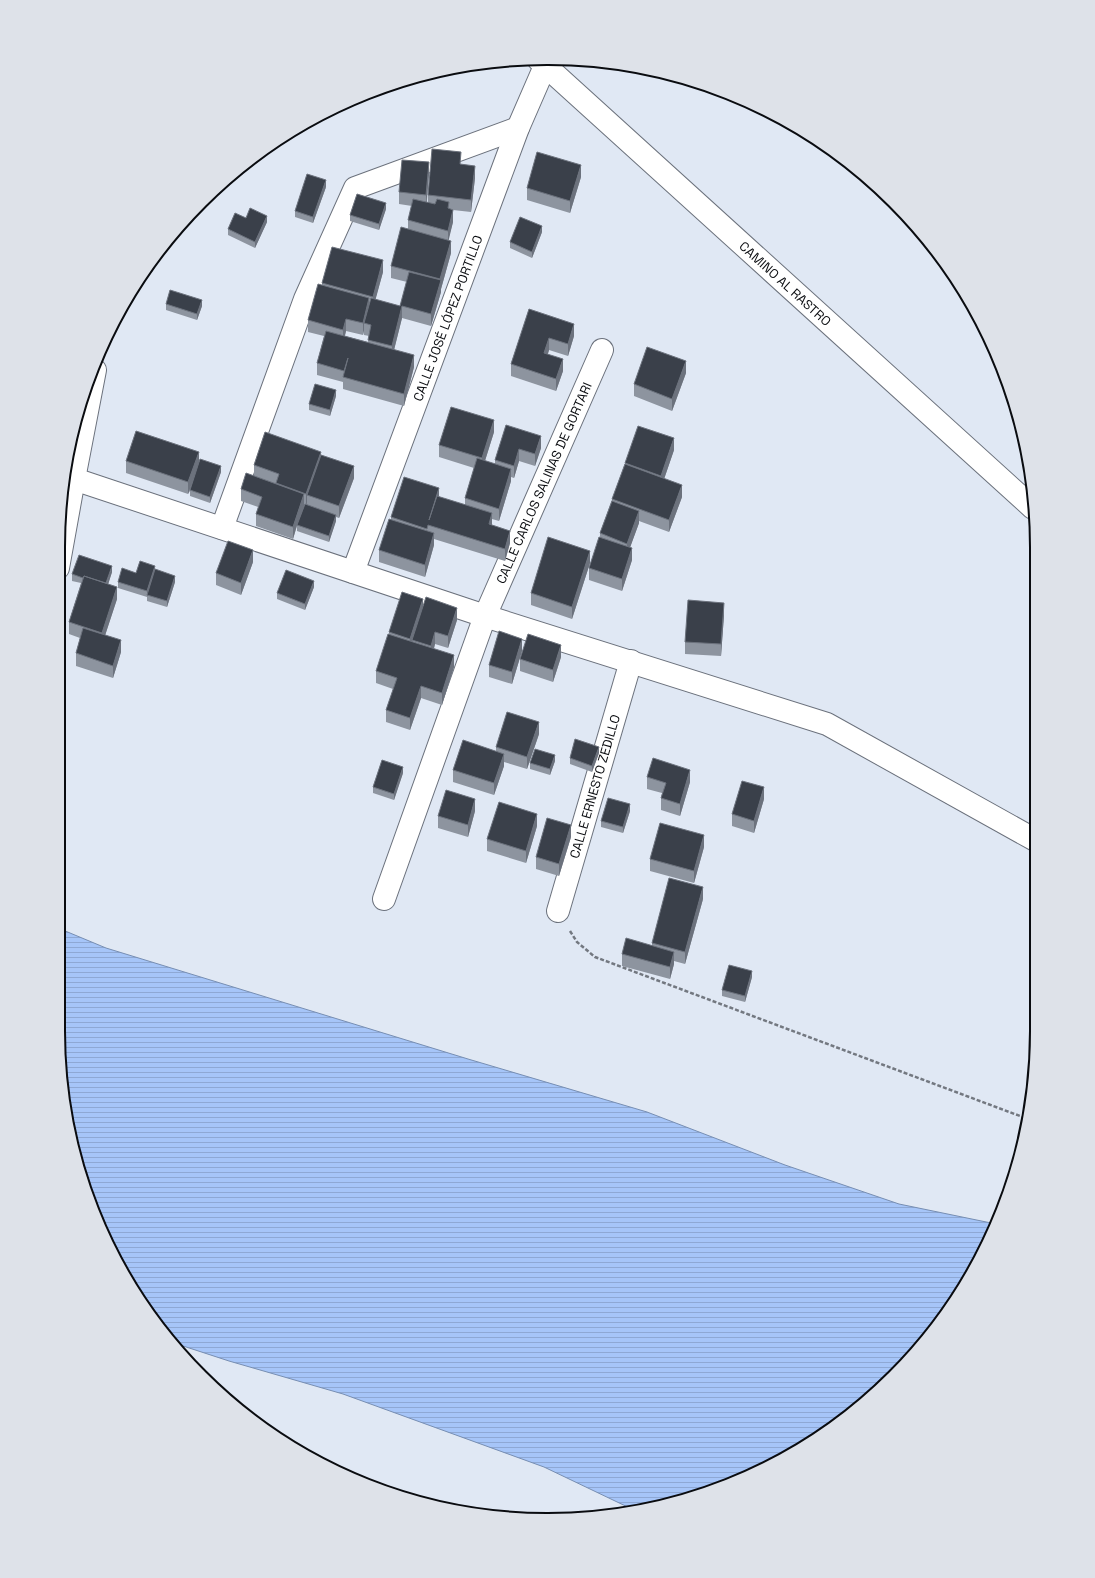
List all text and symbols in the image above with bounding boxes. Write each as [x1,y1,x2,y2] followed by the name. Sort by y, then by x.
[409,233,486,404] street label: CALLE JOSÉ LÓPEZ PORTILLO
[736,238,835,330] street label: CAMINO AL RASTRO
[492,380,596,586] street label: CALLE CARLOS SALINAS DE GORTARI
[566,712,624,860] street label: CALLE ERNESTO ZEDILLO

